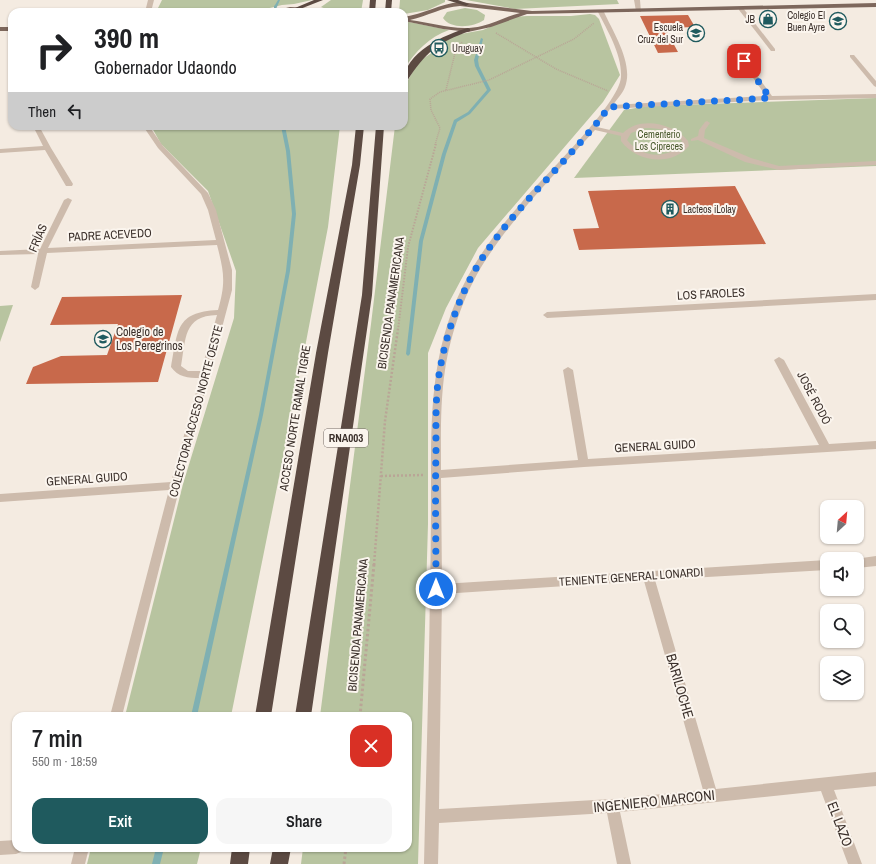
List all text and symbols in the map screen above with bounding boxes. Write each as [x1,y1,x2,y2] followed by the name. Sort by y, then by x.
[758,9,778,29] shop icon: JB
[787,9,825,34] place label: Colegio El Buen Ayre
[828,11,848,31] school or university icon: Colegio El Buen Ayre
[745,13,756,26] place label: JB
[94,19,159,57] text: 390 m
[637,21,683,46] place label: Escuela Cruz del Sur
[686,23,706,43] school or university icon: Escuela Cruz del Sur
[28,24,80,76] icon: right
[429,38,449,58] bus stop icon: Uruguay
[452,42,484,55] place label: Uruguay
[727,44,761,78] pin
[733,50,755,72] icon: arrive
[94,55,237,80] text: Gobernador Udaondo
[64,100,86,122] icon: left
[28,101,56,122] text: Then
[635,128,683,153] park label: Cementerio Los Cipreces
[660,199,680,219] building icon: Lacteos iLolay
[683,203,737,216] place label: Lacteos iLolay
[25,221,51,254] street label: FRÍAS
[68,225,152,245] street label: PADRE ACEVEDO
[374,235,408,370] street label: BICISENDA PANAMERICANA
[677,284,746,304] street label: LOS FAROLES
[165,323,227,499] street label: COLECTORA ACCESO NORTE OESTE
[116,324,183,354] place label: Colegio de Los Peregrinos
[93,329,113,349] school or university icon: Colegio de Los Peregrinos
[275,344,314,493] street label: ACCESO NORTE RAMAL TIGRE
[793,369,835,428] street label: JOSÉ RODÓ
[324,429,368,447] road number: RNA003
[614,436,697,456] street label: GENERAL GUIDO
[46,468,129,490] street label: GENERAL GUIDO
[820,500,864,544] north arrow
[820,500,864,700] map controls
[820,552,864,596] button: sound
[344,557,372,692] street label: BICISENDA PANAMERICANA
[558,564,704,590] street label: TENIENTE GENERAL LONARDI
[415,568,457,610] position arrow
[820,604,864,648] button: search
[662,652,698,720] street label: BARILOCHE
[820,656,864,700] button: layers
[32,722,83,754] text: 7 min
[350,725,392,767] button: close
[32,753,97,770] text: 550 m · 18:59
[592,786,716,816] street label: INGENIERO MARCONI
[32,798,208,844] button: Exit
[216,798,392,844] button: Share
[823,799,857,849] street label: EL LAZO

